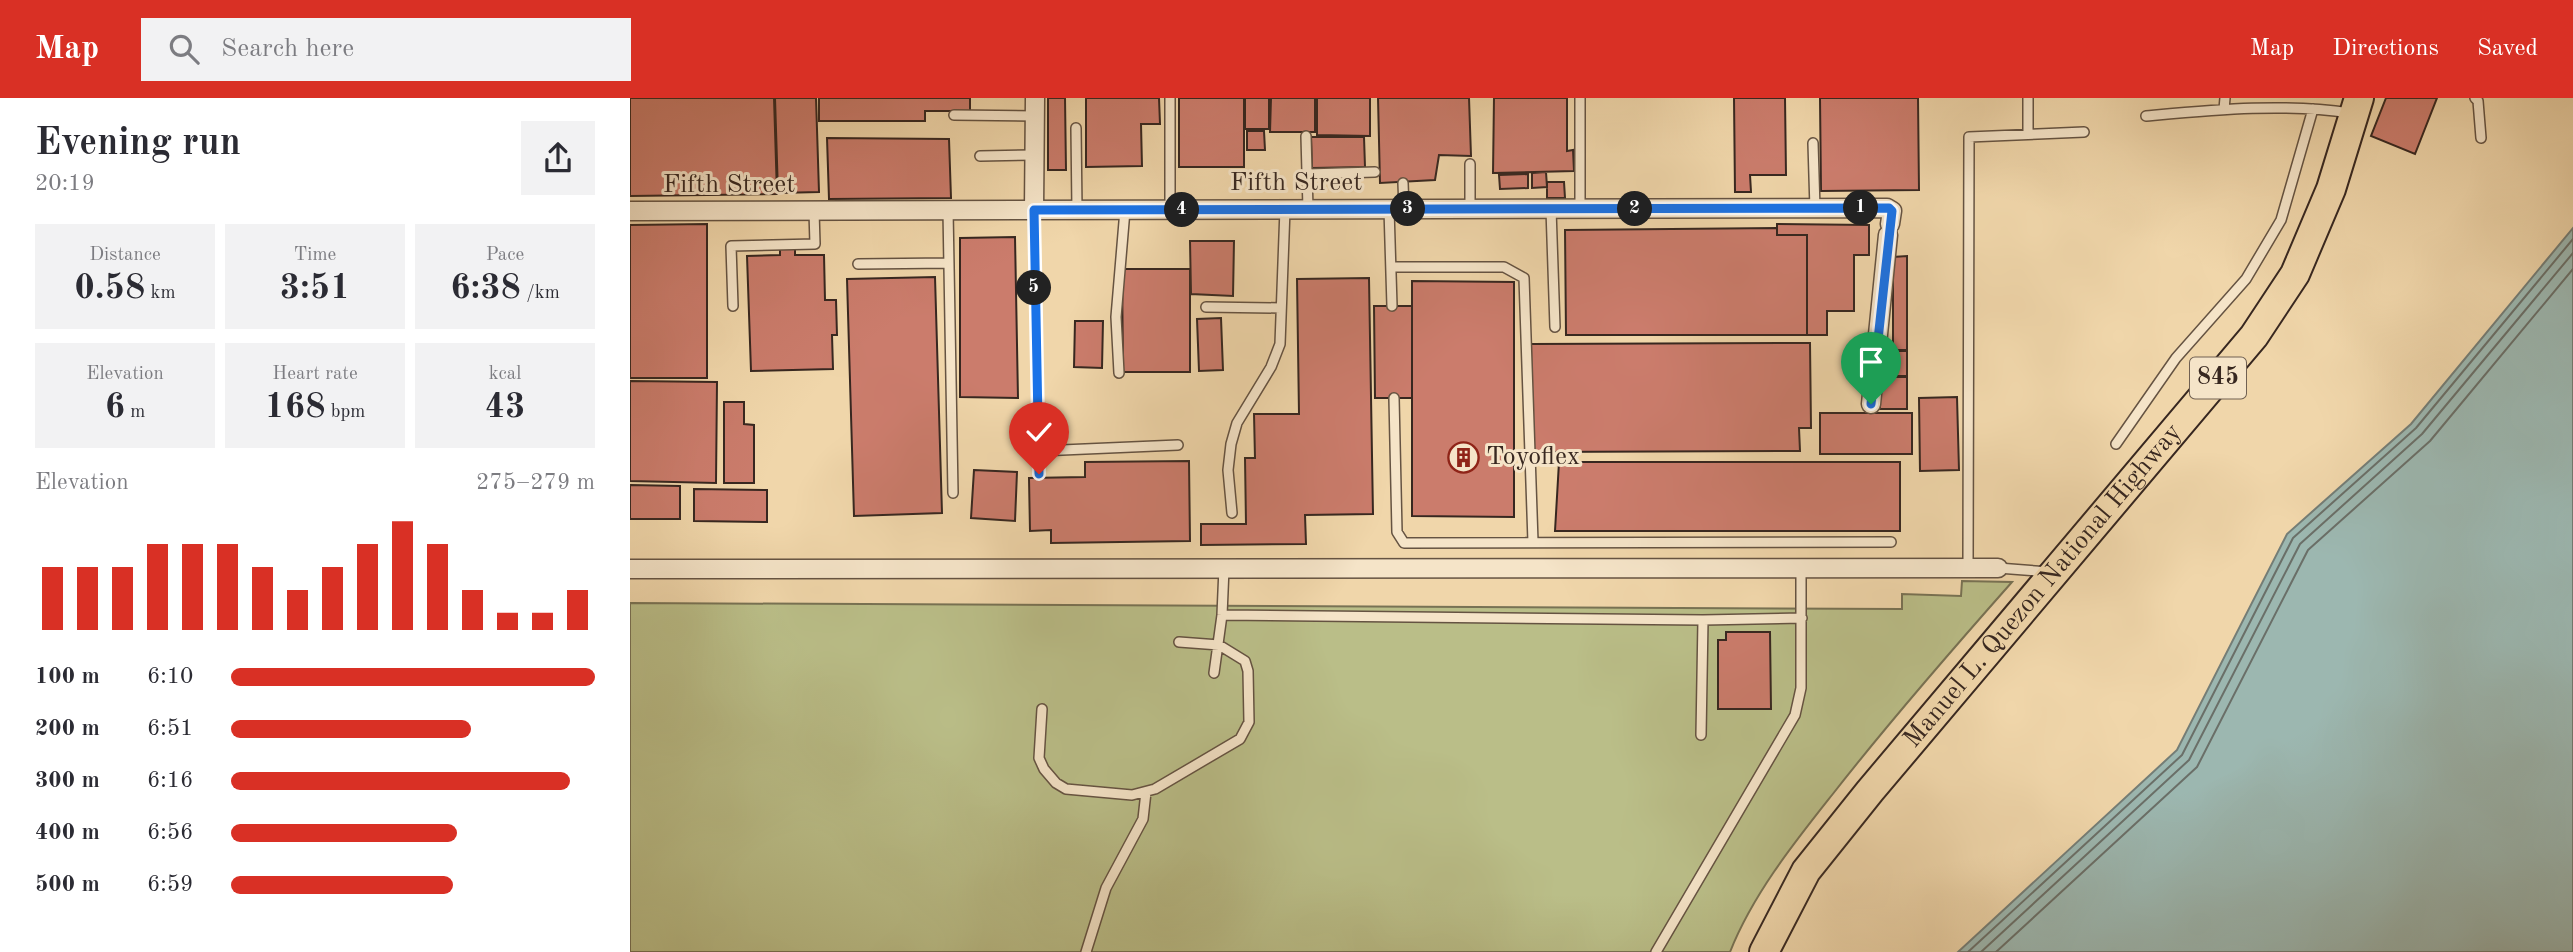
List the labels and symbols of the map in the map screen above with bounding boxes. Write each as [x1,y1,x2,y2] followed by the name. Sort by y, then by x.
[1230,170,1362,196] street label: Fifth Street
[663,172,795,198] street label: Fifth Street
[1844,190,1878,226] pin: 1
[1164,192,1200,228] pin: 4
[1390,192,1426,226] pin: 3
[1618,192,1653,226] pin: 2
[1016,270,1052,306] pin: 5
[1841,332,1901,404] pin
[2190,358,2246,398] road number: 845
[1009,402,1069,474] pin
[1899,419,2187,753] street label: Manuel L. Quezon National Highway
[1446,440,1480,474] building icon: Toyoflex
[1486,444,1580,470] place label: Toyoflex

